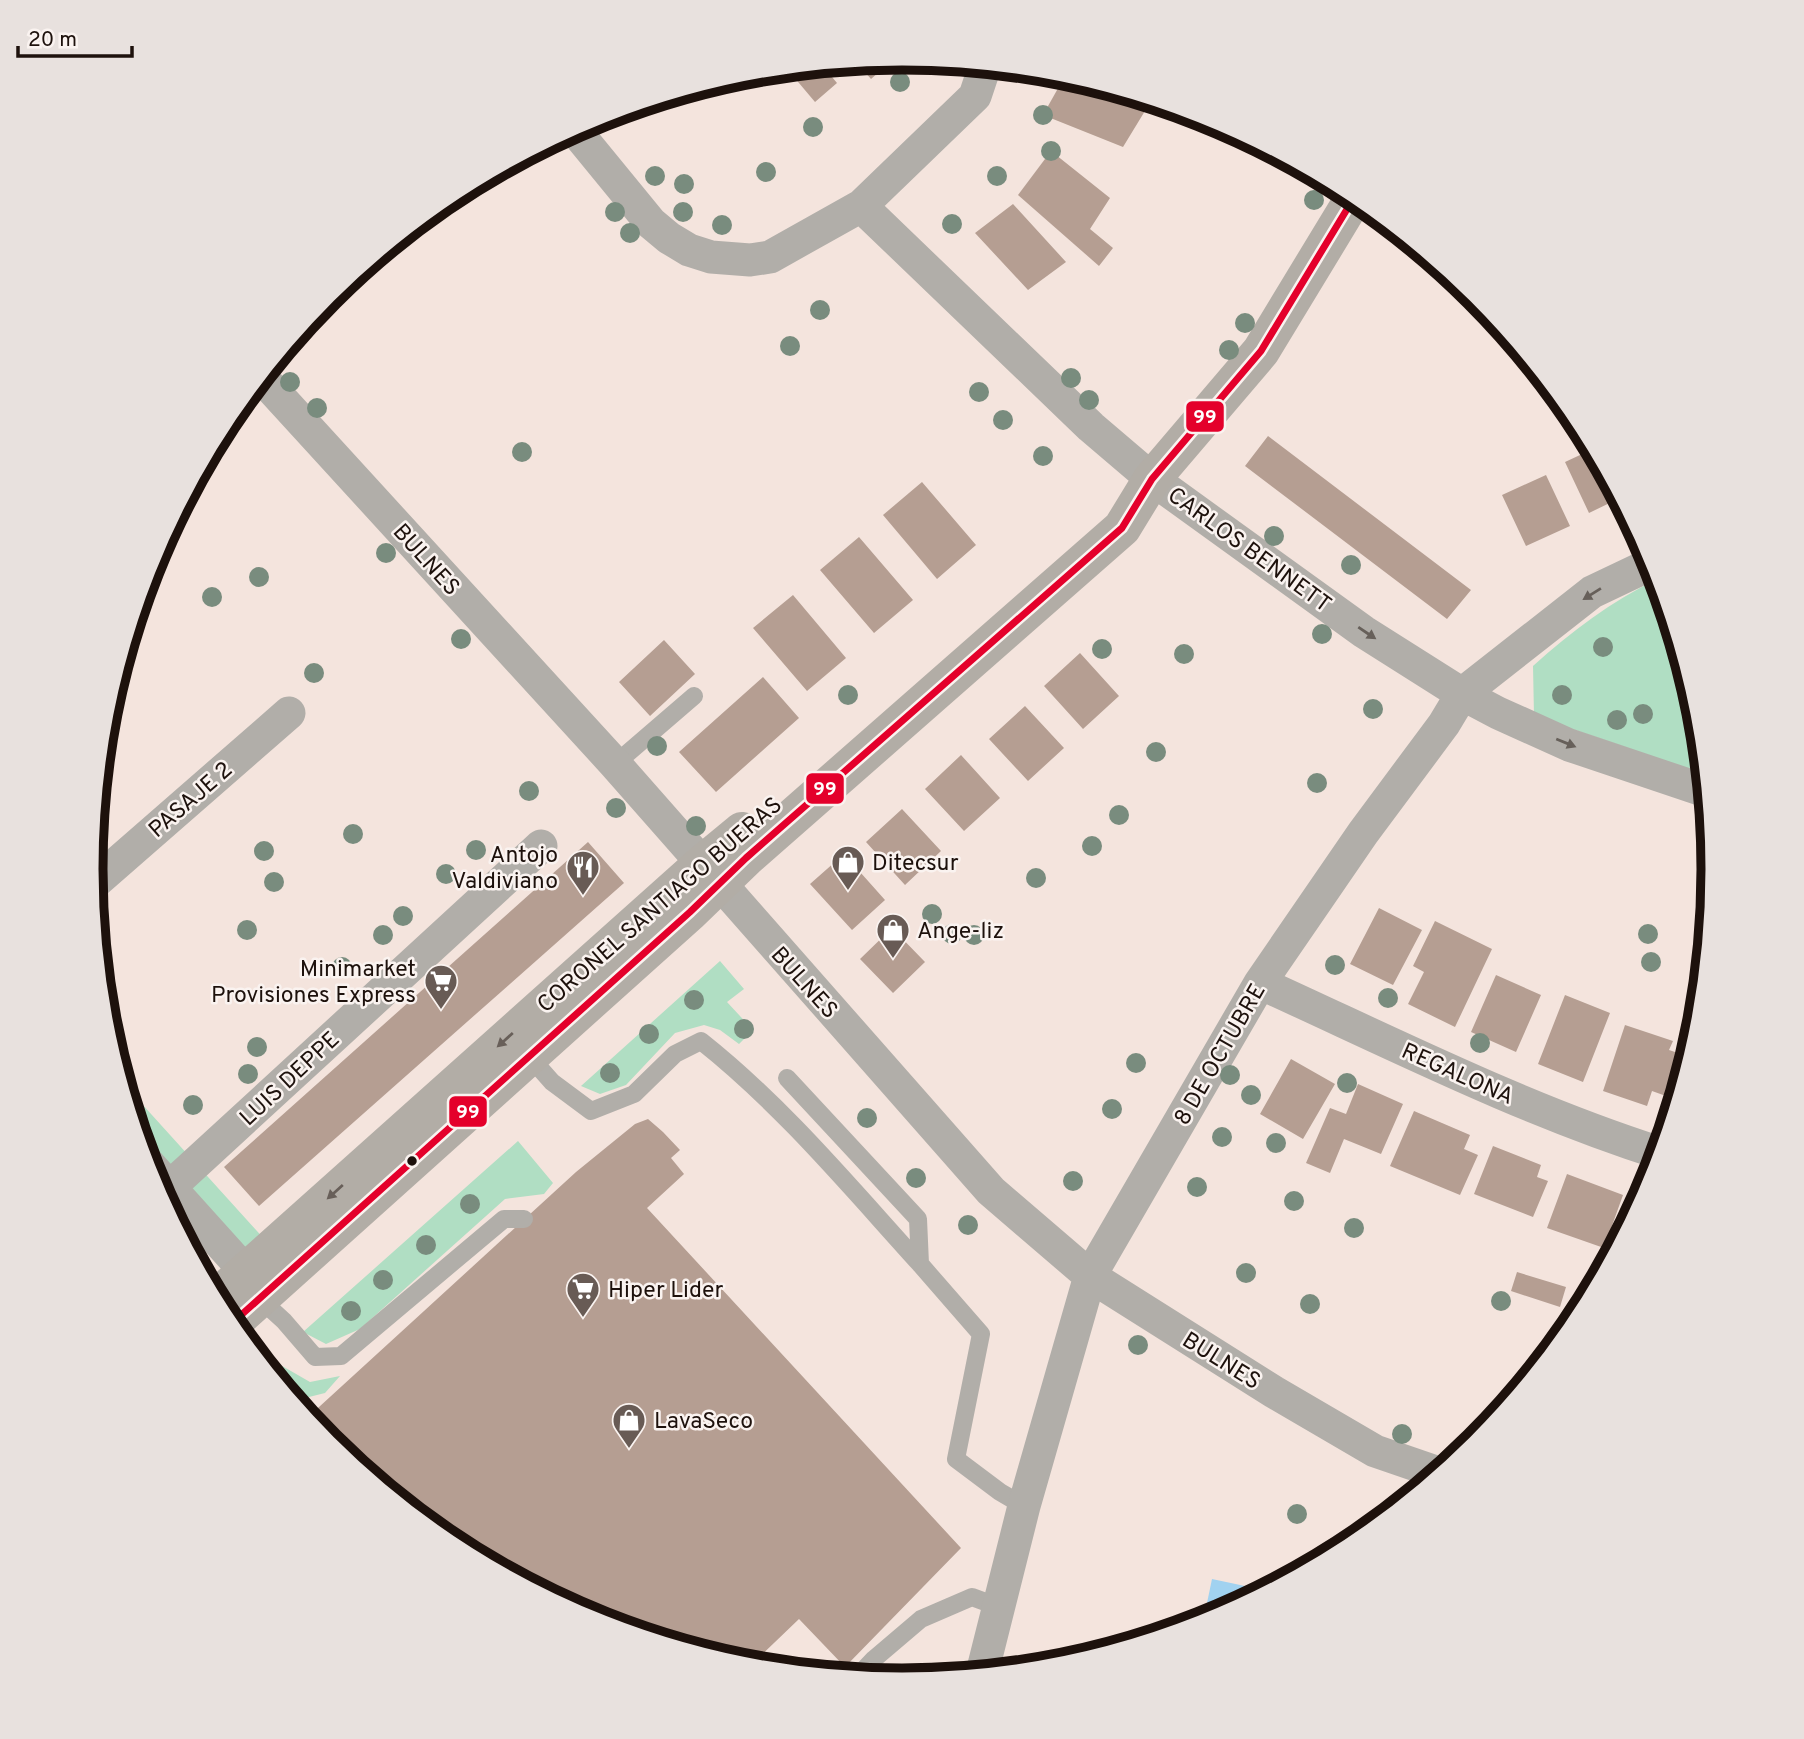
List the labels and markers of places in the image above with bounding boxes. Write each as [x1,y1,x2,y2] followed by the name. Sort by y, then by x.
[452,842,558,897] place label: Antojo Valdiviano
[829,843,867,892] shop icon: Ditecsur
[564,848,602,897] restaurant icon: Antojo Valdiviano
[872,850,959,879] place label: Ditecsur
[874,911,912,960] shop icon: Ange-liz
[917,918,1004,947] place label: Ange-liz
[211,956,416,1011] place label: Minimarket Provisiones Express
[422,962,460,1011] supermarket icon: Minimarket Provisiones Express
[405,1154,419,1168] unlabelled marker
[564,1270,602,1319] supermarket icon: Hiper Lider
[608,1277,723,1306] place label: Hiper Lider
[610,1401,648,1450] shop icon: LavaSeco
[654,1408,753,1437] place label: LavaSeco

